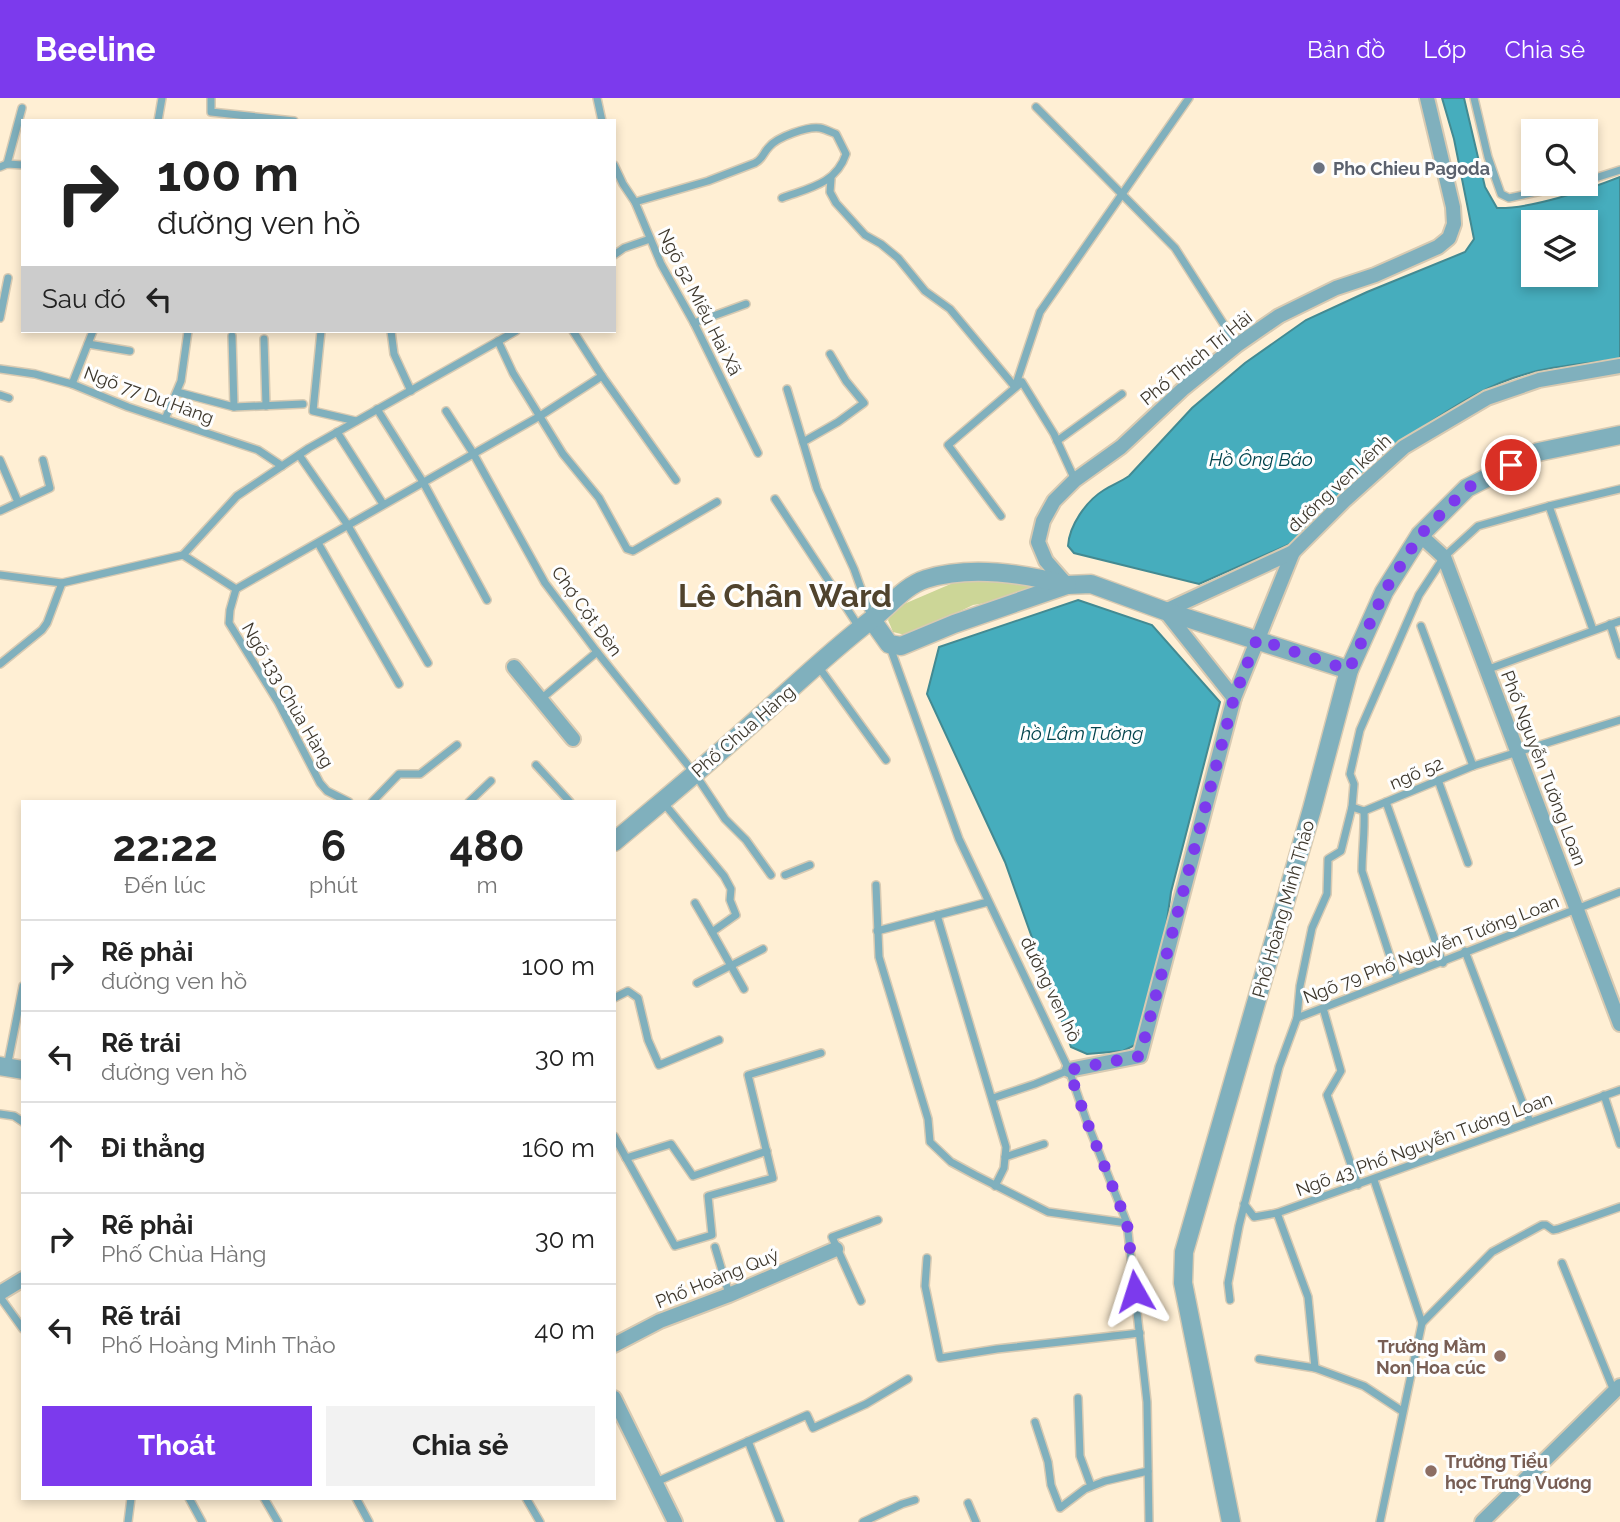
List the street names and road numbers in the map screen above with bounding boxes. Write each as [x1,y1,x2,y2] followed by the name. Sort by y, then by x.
[654,225,746,379] street label: Ngõ 52 Miếu Hai Xã
[1136,307,1256,409] street label: Phố Thích Trí Hải
[81,362,217,428] street label: Ngõ 77 Dư Hàng
[1283,430,1395,536] street label: đường ven kênh
[547,562,627,660] street label: Chợ Cột Đèn
[238,619,338,771] street label: Ngõ 133 Chùa Hàng
[1497,667,1591,869] street label: Phố Nguyễn Tường Loan
[687,681,799,781] street label: Phố Chùa Hàng
[1386,752,1446,794] street label: ngõ 52
[1248,818,1318,1000] street label: Phố Hoàng Minh Thảo
[1300,890,1562,1008] street label: Ngõ 79 Phố Nguyễn Tường Loan
[1016,933,1086,1045] street label: đường ven hồ
[1293,1088,1555,1200] street label: Ngõ 43 Phố Nguyễn Tường Loan
[652,1244,782,1312] street label: Phố Hoàng Quý

